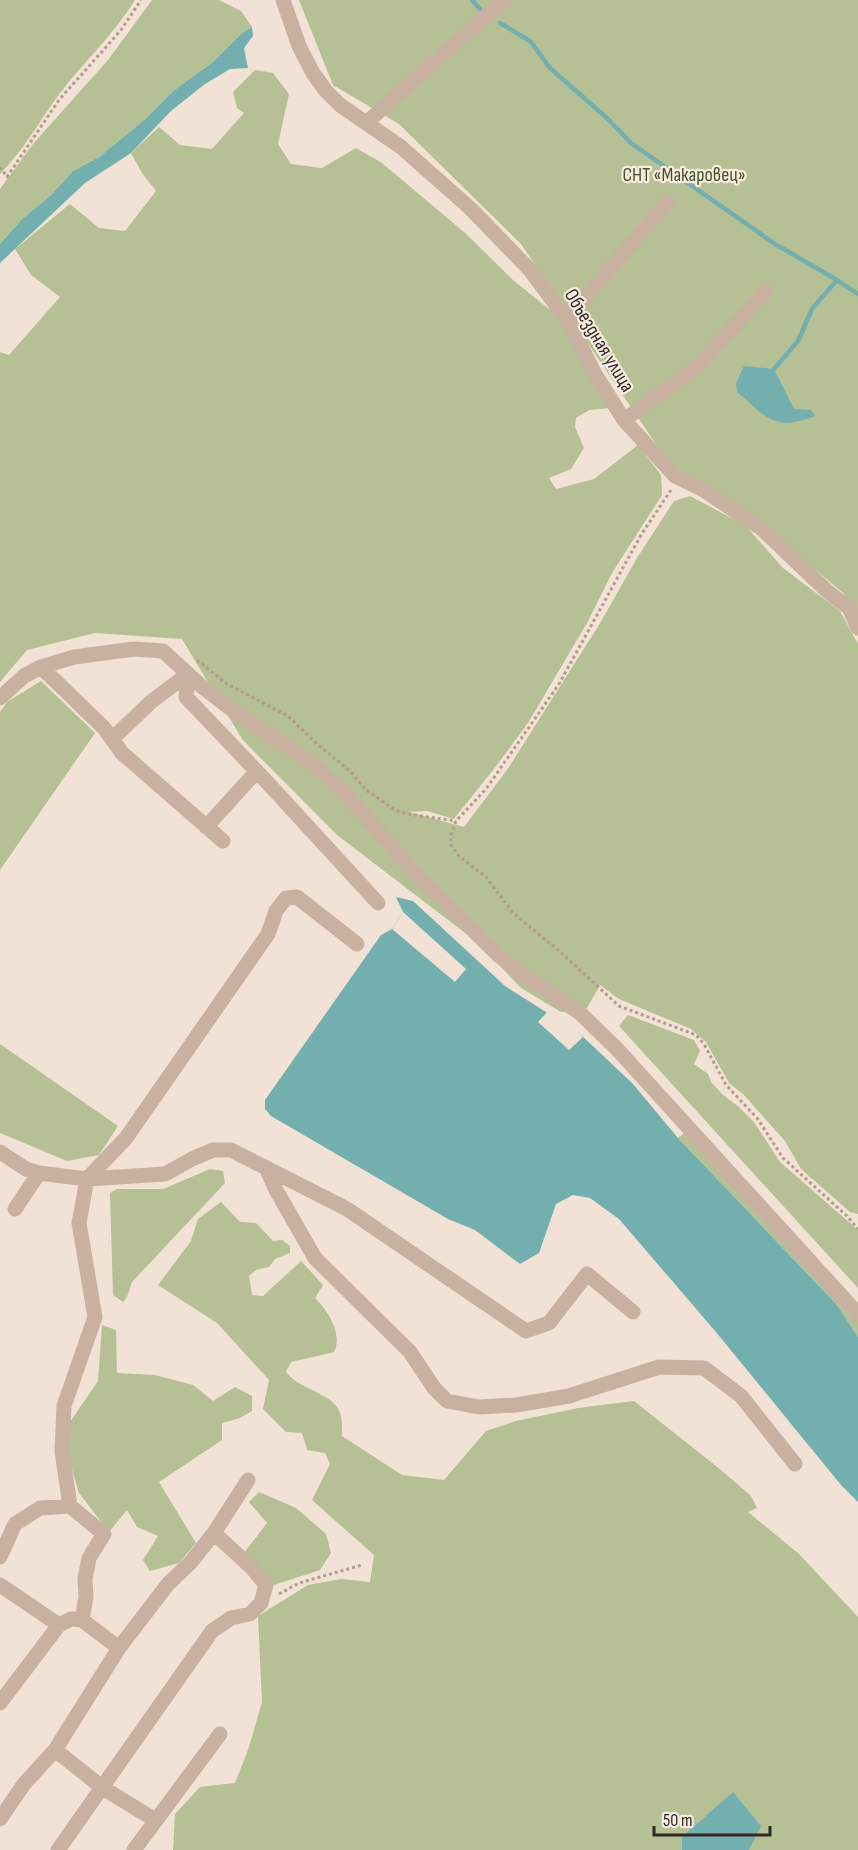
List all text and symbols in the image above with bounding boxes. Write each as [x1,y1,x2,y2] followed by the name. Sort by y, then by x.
[622,163,746,187] park label: СНТ «Макаровец»
[559,285,639,396] street label: Объездная улица
[654,1799,770,1837] scale bar
[663,1810,693,1831] text: 50 m

